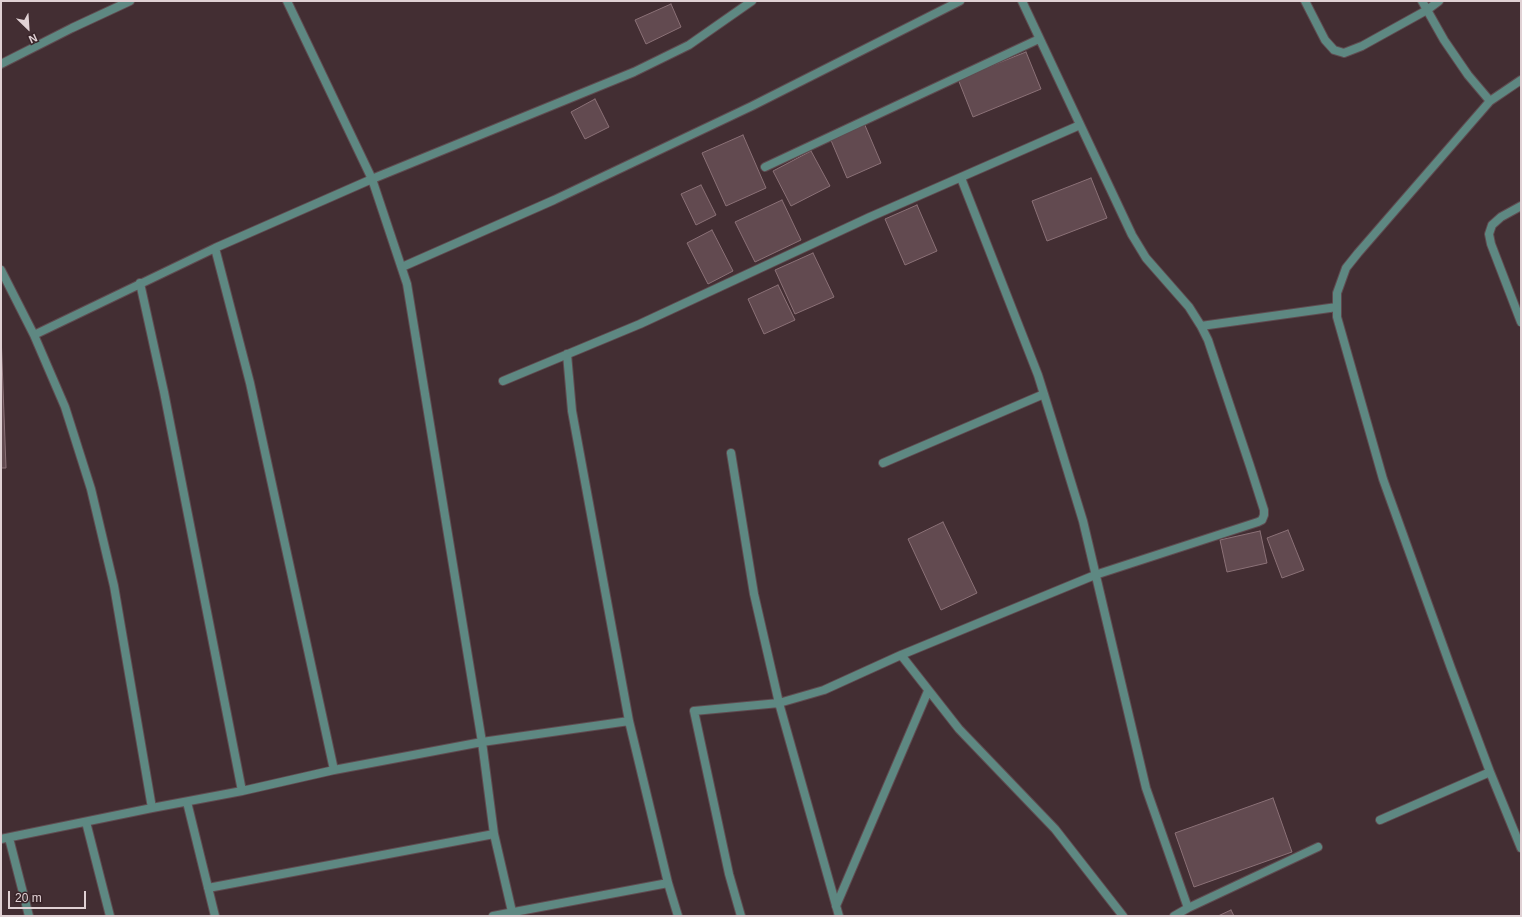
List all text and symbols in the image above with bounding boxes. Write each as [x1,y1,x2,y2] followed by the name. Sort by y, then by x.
[8,8,48,48] north arrow
[27,32,39,46] text: N
[10,883,88,909] scale bar
[15,891,42,905] text: 20 m

